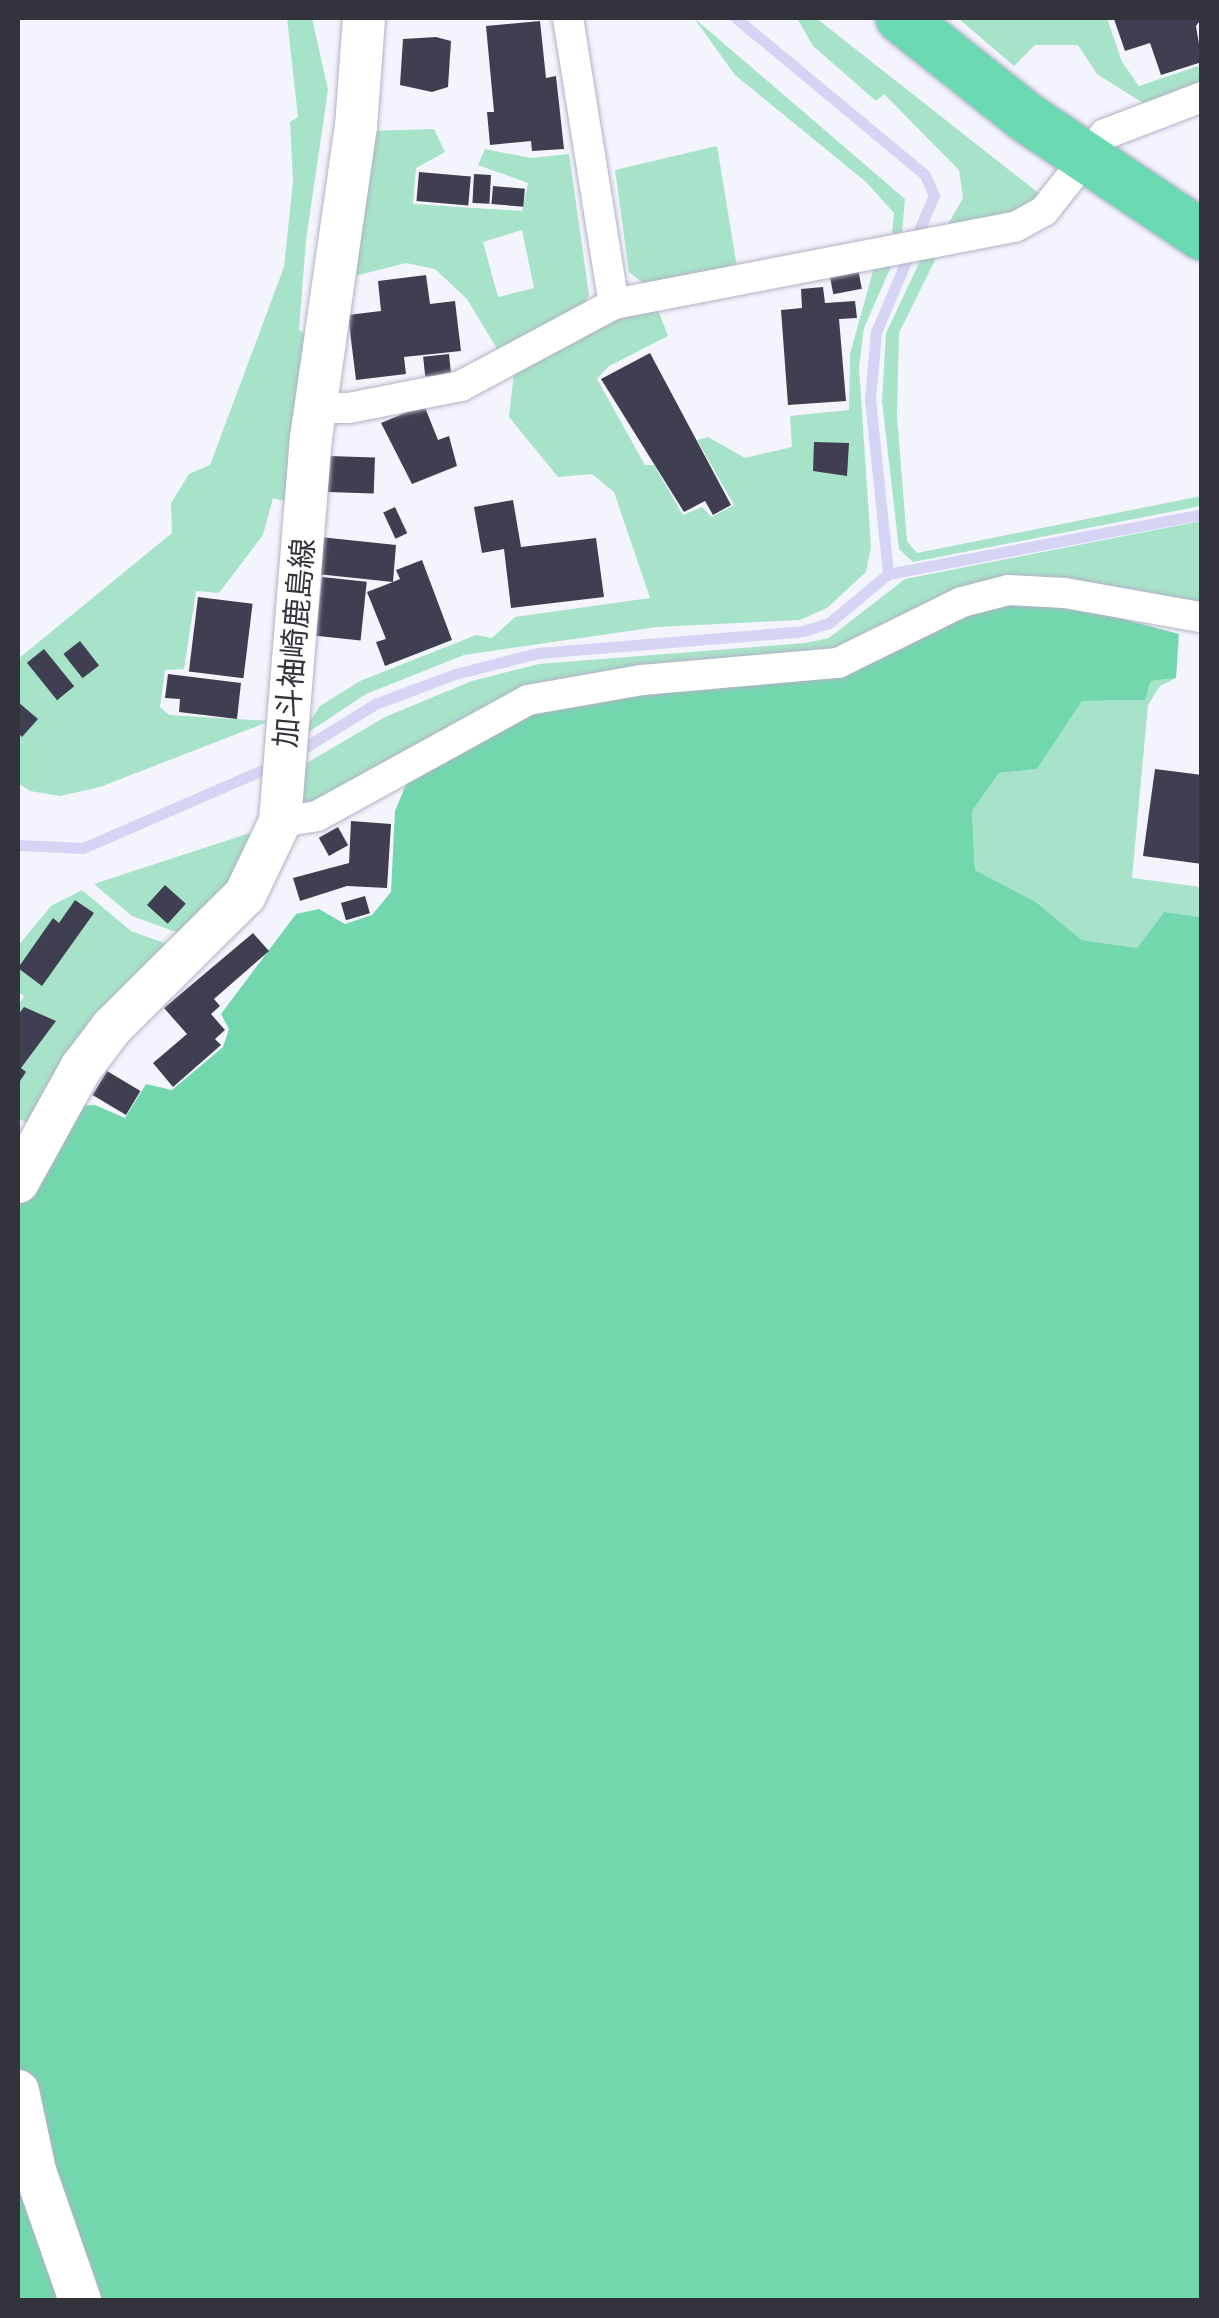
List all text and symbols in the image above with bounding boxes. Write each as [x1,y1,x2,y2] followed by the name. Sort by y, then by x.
[266,537,320,749] street label: 加斗袖崎鹿島線

